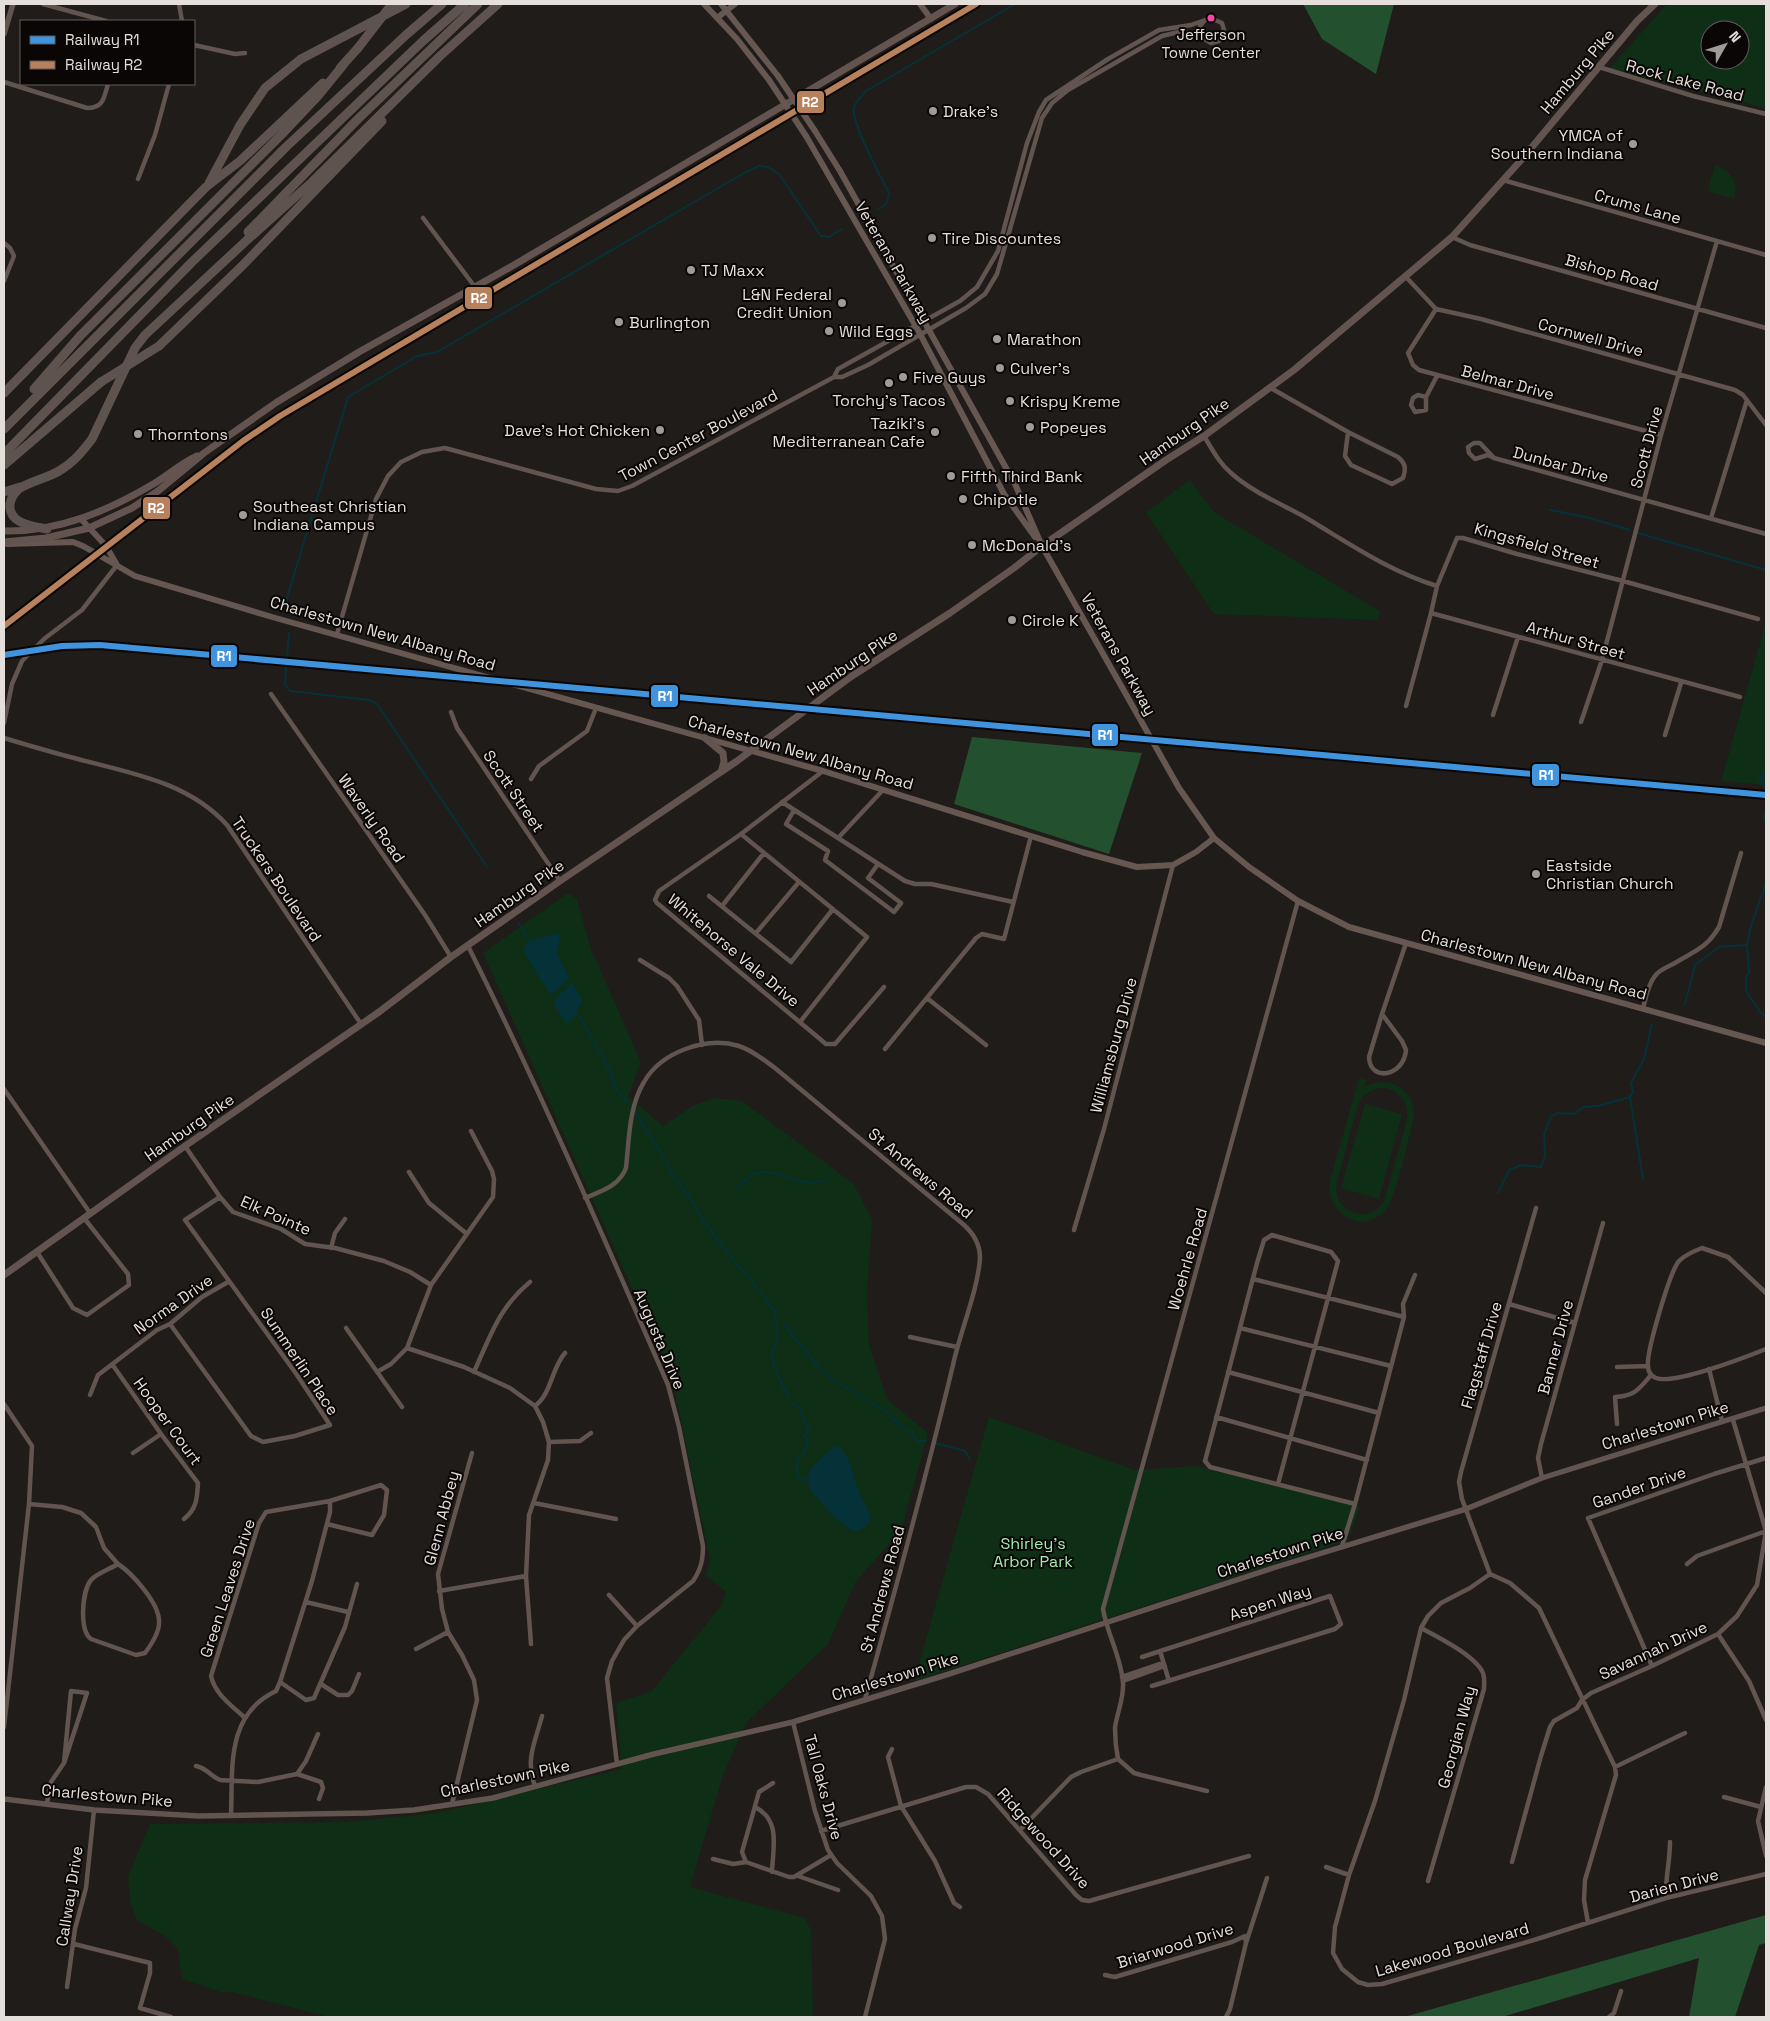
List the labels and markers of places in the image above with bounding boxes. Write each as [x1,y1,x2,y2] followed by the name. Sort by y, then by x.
[1206,13,1216,23] marker: Jefferson Towne Center
[1161,25,1261,62] place label: Jefferson Towne Center
[943,101,998,122] place label: Drake's
[927,105,939,117] marker: Drake's
[1491,125,1623,164] place label: YMCA of Southern Indiana
[1627,138,1639,150] marker: YMCA of Southern Indiana
[942,228,1061,249] place label: Tire Discountes
[926,232,938,244] marker: Tire Discountes
[701,260,765,281] place label: TJ Maxx
[685,264,697,276] marker: TJ Maxx
[737,284,832,323] place label: L&N Federal Credit Union
[836,297,848,309] marker: L&N Federal Credit Union
[629,312,710,333] place label: Burlington
[613,316,625,328] marker: Burlington
[839,321,913,342] place label: Wild Eggs
[823,325,835,337] marker: Wild Eggs
[1007,329,1081,350] place label: Marathon
[991,333,1003,345] marker: Marathon
[1010,358,1070,379] place label: Culver's
[994,362,1006,374] marker: Culver's
[913,367,986,388] place label: Five Guys
[897,371,909,383] marker: Five Guys
[883,377,895,389] marker: Torchy's Tacos
[832,390,946,411] place label: Torchy's Tacos
[1020,391,1121,412] place label: Krispy Kreme
[1004,395,1016,407] marker: Krispy Kreme
[772,413,925,452] place label: Taziki's Mediterranean Cafe
[1040,417,1107,438] place label: Popeyes
[504,420,650,441] place label: Dave's Hot Chicken
[1024,421,1036,433] marker: Popeyes
[148,424,228,445] place label: Thorntons
[654,424,666,436] marker: Dave's Hot Chicken
[929,426,941,438] marker: Taziki's Mediterranean Cafe
[132,428,144,440] marker: Thorntons
[961,466,1083,487] place label: Fifth Third Bank
[945,470,957,482] marker: Fifth Third Bank
[973,489,1038,510] place label: Chipotle
[957,493,969,505] marker: Chipotle
[253,496,407,535] place label: Southeast Christian Indiana Campus
[237,509,249,521] marker: Southeast Christian Indiana Campus
[982,535,1072,556] place label: McDonald's
[966,539,978,551] marker: McDonald's
[1022,610,1079,631] place label: Circle K
[1006,614,1018,626] marker: Circle K
[1546,855,1674,894] place label: Eastside Christian Church
[1530,868,1542,880] marker: Eastside Christian Church

